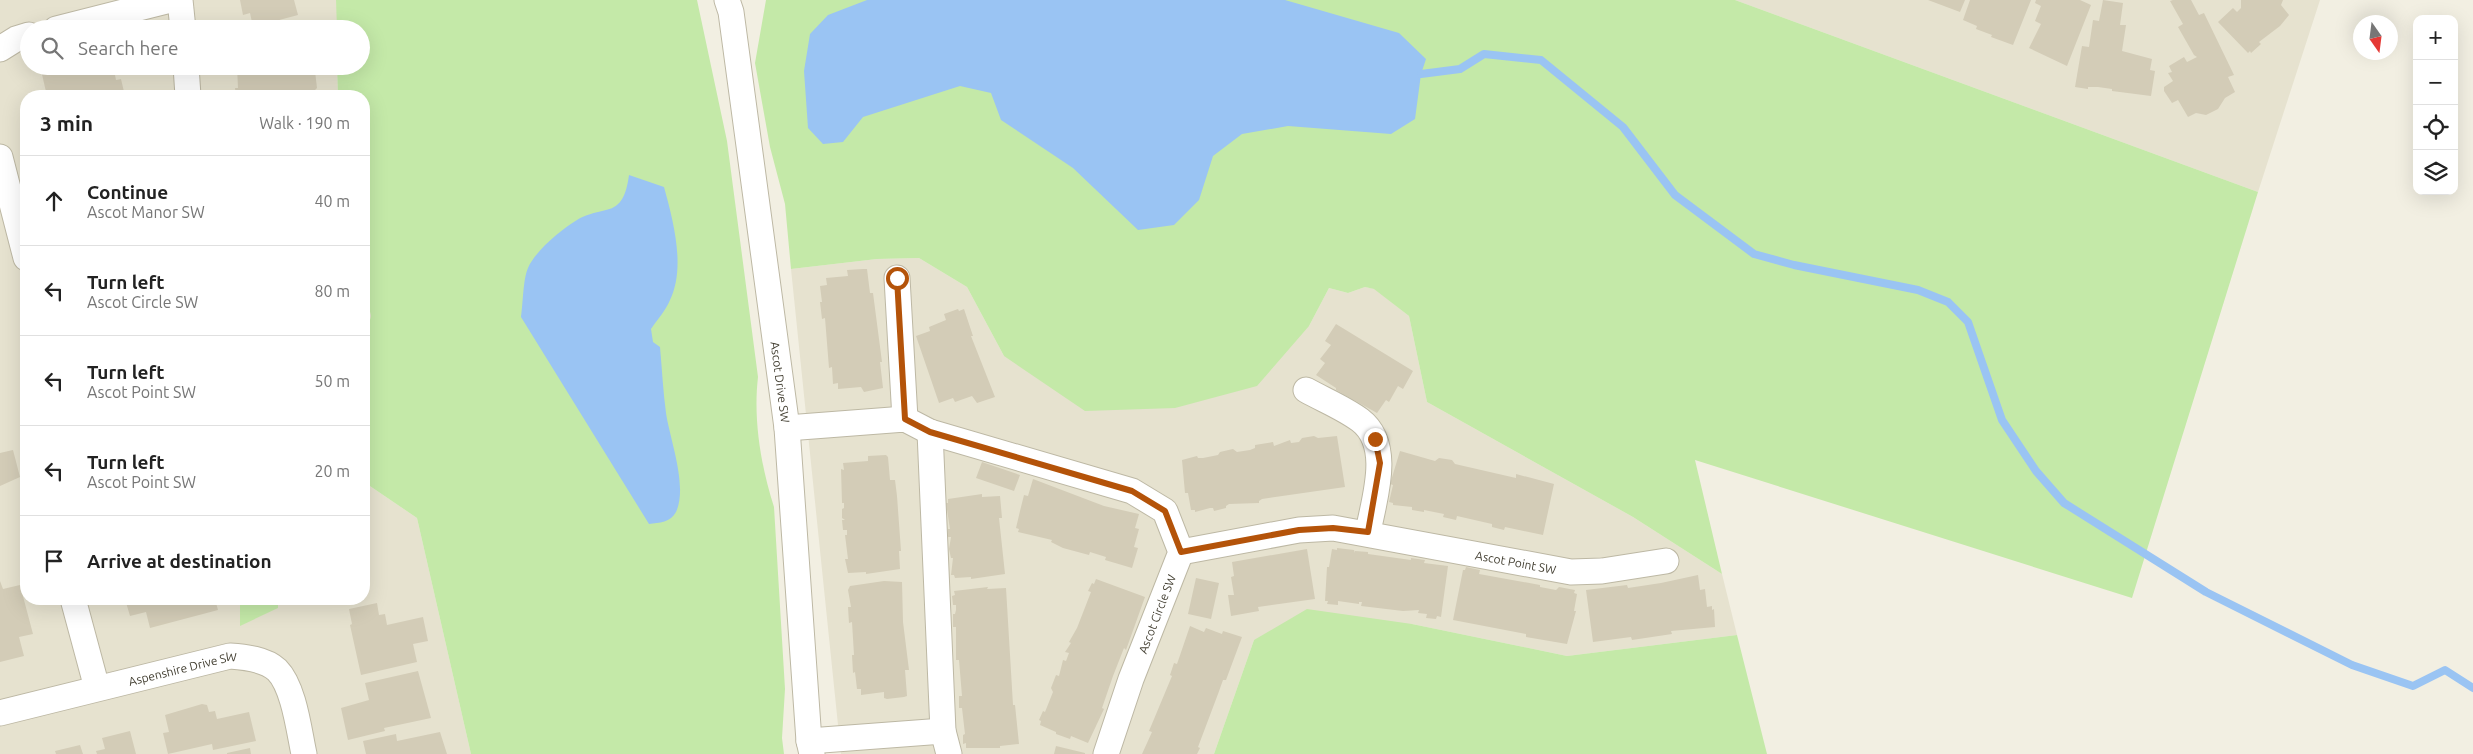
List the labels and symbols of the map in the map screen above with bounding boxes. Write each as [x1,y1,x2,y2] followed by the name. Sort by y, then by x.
[2353,15,2398,60] north arrow
[886,267,909,290] route start
[769,341,793,423] street label: Ascot Drive SW
[1364,428,1387,451] route end
[1474,548,1557,576] street label: Ascot Point SW
[1136,573,1178,655] street label: Ascot Circle SW
[127,649,237,687] street label: Aspenshire Drive SW

